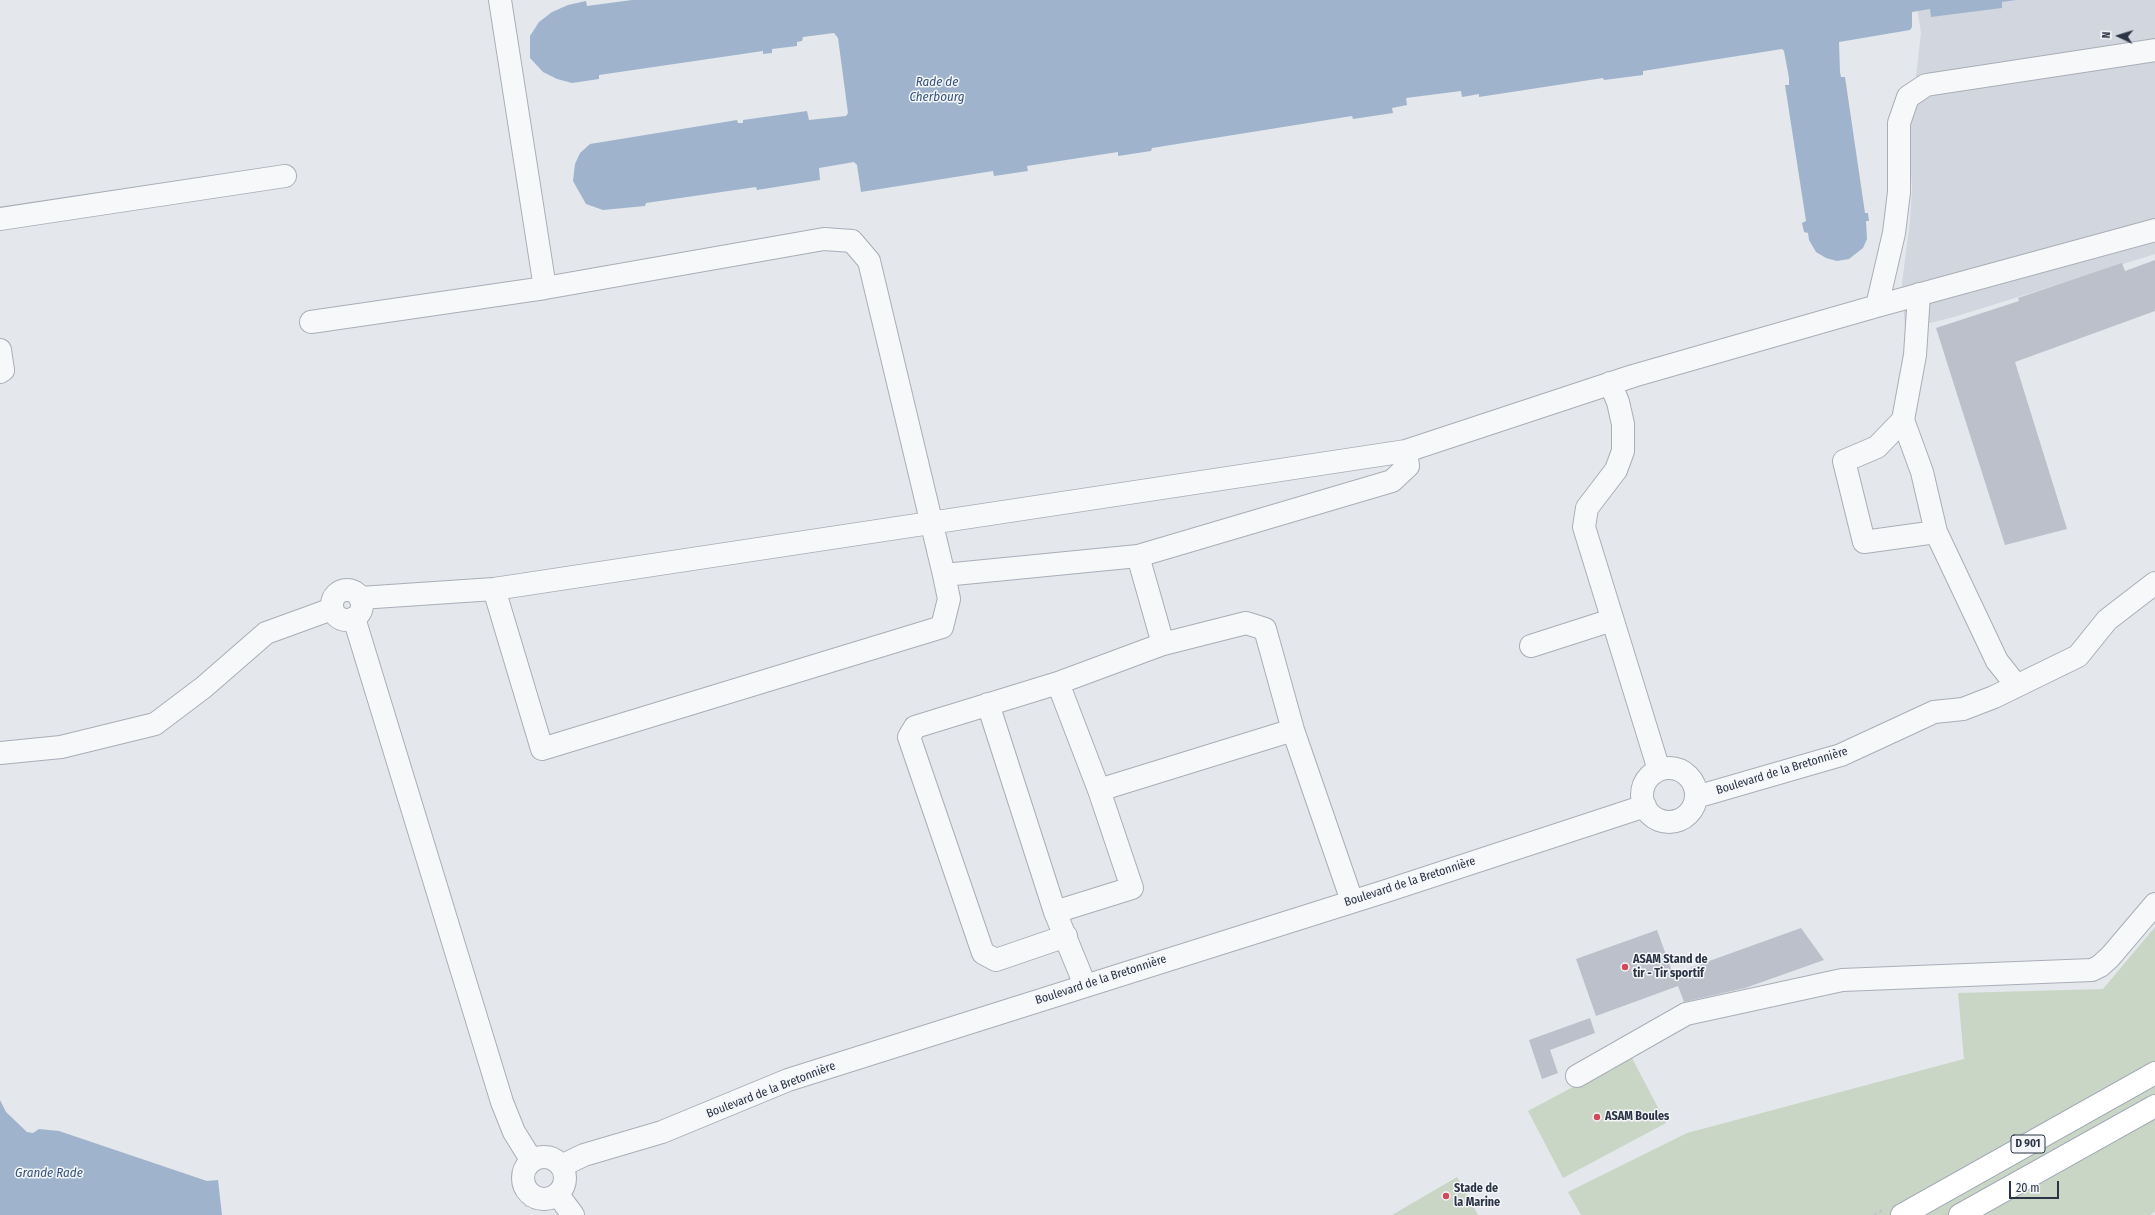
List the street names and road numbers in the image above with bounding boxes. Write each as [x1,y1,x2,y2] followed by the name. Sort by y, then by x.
[1714,744,1850,798] street label: Boulevard de la Bretonnière
[1343,854,1477,910] street label: Boulevard de la Bretonnière
[1034,952,1168,1008] street label: Boulevard de la Bretonnière
[704,1059,838,1121] street label: Boulevard de la Bretonnière
[2011,1135,2045,1153] road number: D 901

